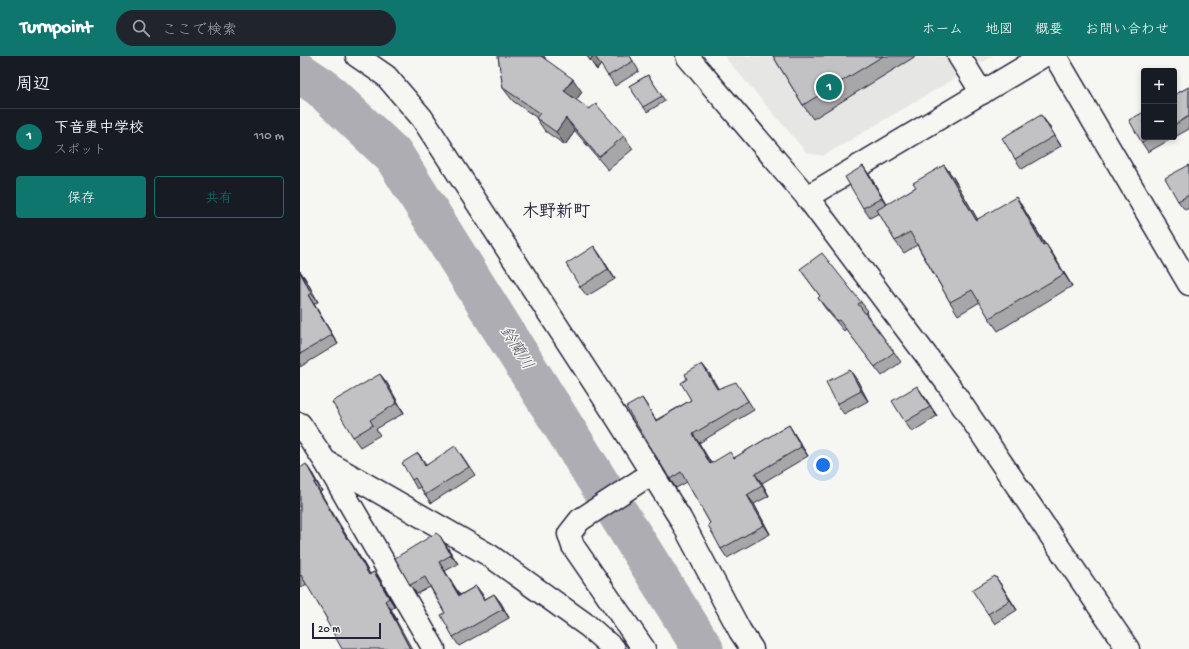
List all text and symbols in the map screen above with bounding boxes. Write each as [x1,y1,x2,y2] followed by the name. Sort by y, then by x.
[116,10,396,46] search box
[20,17,92,40] text: Turnpoint
[130,17,152,39] icon: search
[162,22,237,40] text: ここで検索
[922,22,963,39] text: ホーム
[985,22,1013,39] text: 地図
[1035,22,1063,39] text: 概要
[1085,22,1169,39] text: お問い合わせ
[1141,68,1177,140] map controls
[1141,68,1177,104] button: +
[816,72,842,102] pin: 1
[16,76,50,96] text: 周辺
[1141,104,1177,140] button: −
[54,120,144,138] text: 下音更中学校
[26,129,32,144] text: 1
[254,129,284,144] text: 110 m
[54,143,106,158] text: スポット
[16,176,146,218] button: 保存
[154,176,284,218] button: 共有
[522,201,590,223] district label: 木野新町
[494,323,537,374] water label: 鈴蘭川
[813,455,833,475] your location
[312,621,381,640] scale bar
[318,624,340,636] text: 20 m

